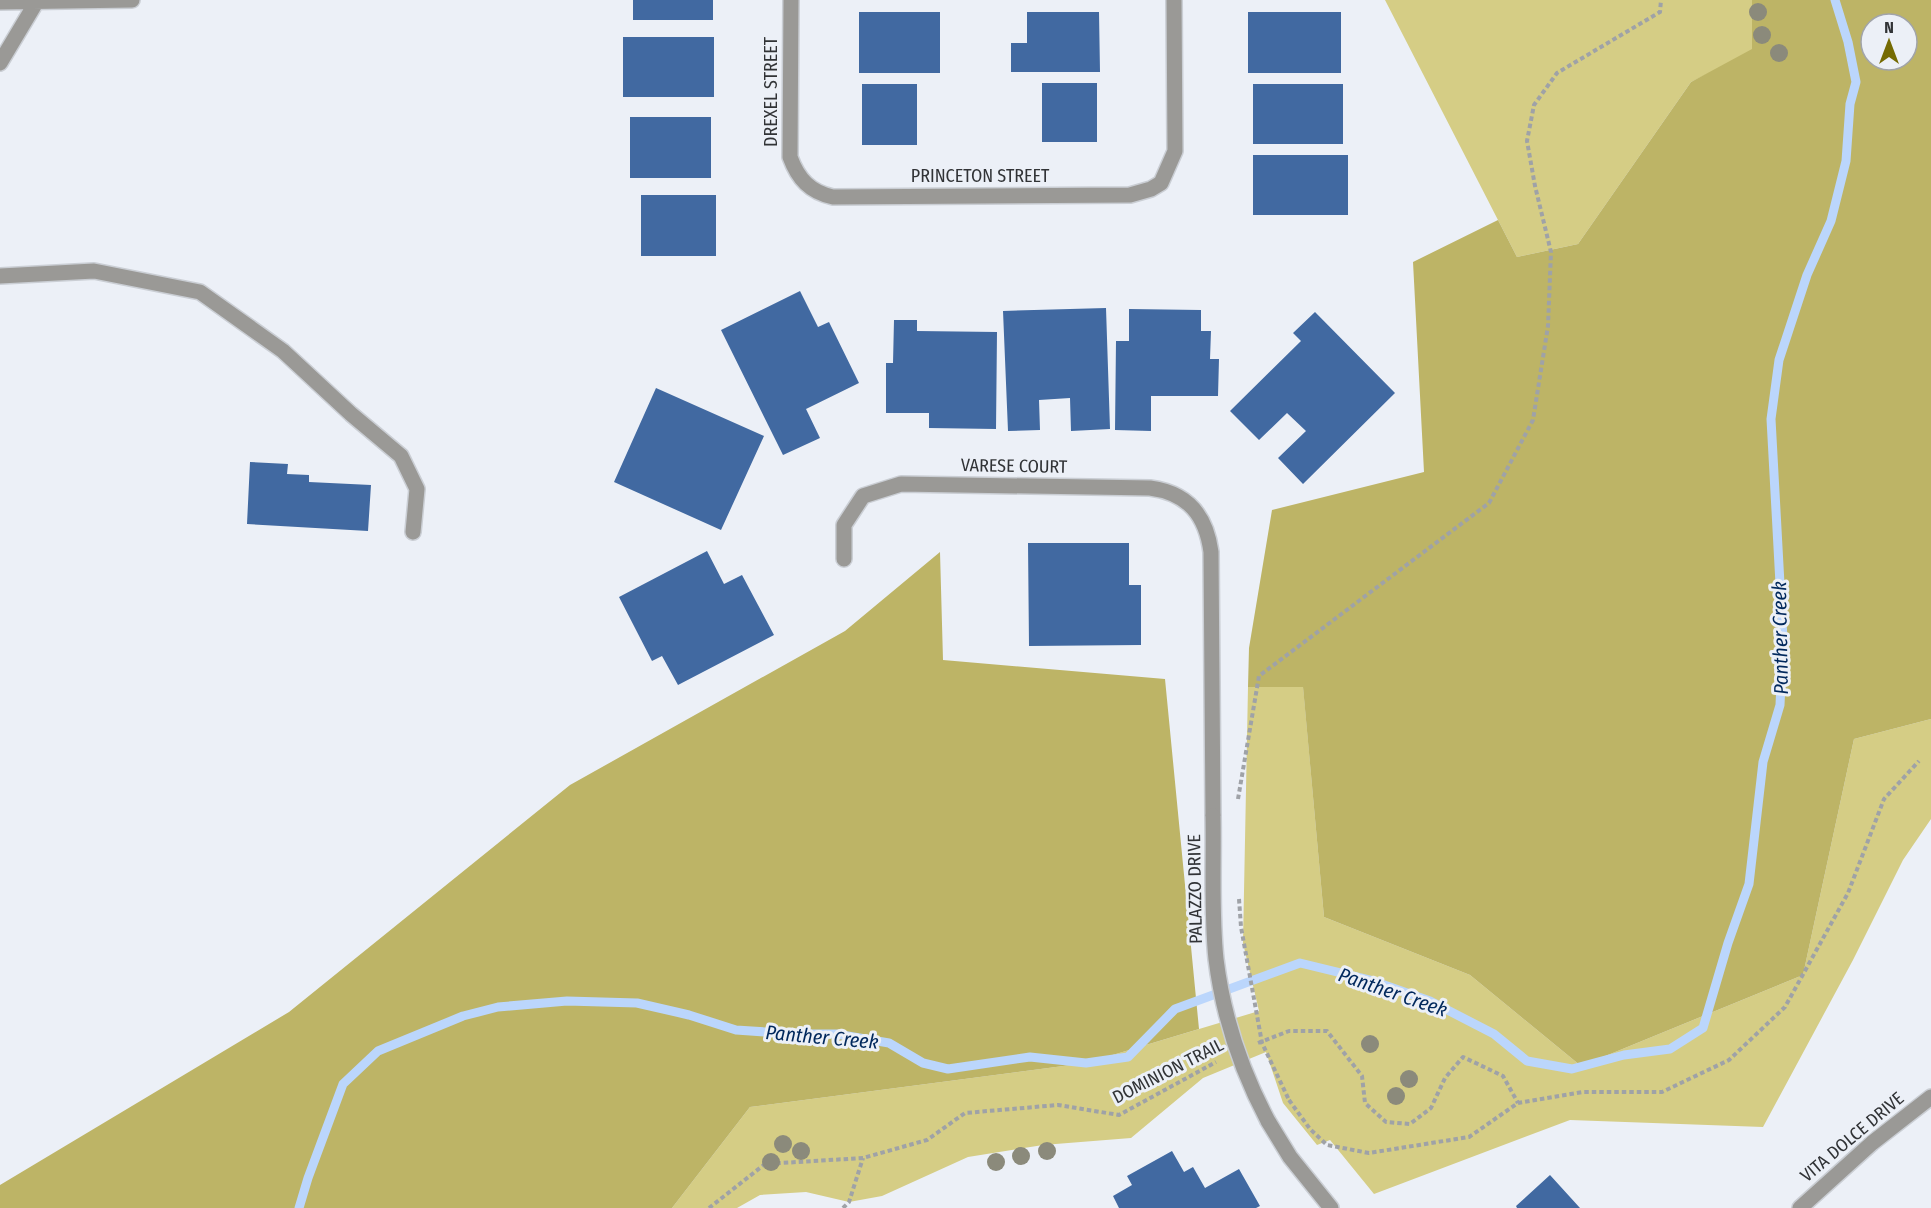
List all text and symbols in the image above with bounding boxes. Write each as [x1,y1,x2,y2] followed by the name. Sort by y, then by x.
[1859,12,1919,72] north arrow
[1884,18,1894,37] text: N
[760,36,782,147] street label: DREXEL STREET
[911,165,1050,187] street label: PRINCETON STREET
[961,454,1068,478] street label: VARESE COURT
[1767,581,1793,695] water label: Panther Creek
[1183,834,1207,944] street label: PALAZZO DRIVE
[1335,962,1451,1022] water label: Panther Creek
[764,1020,880,1054] water label: Panther Creek
[1109,1034,1227,1108] street label: DOMINION TRAIL
[1796,1087,1908,1187] street label: VITA DOLCE DRIVE

